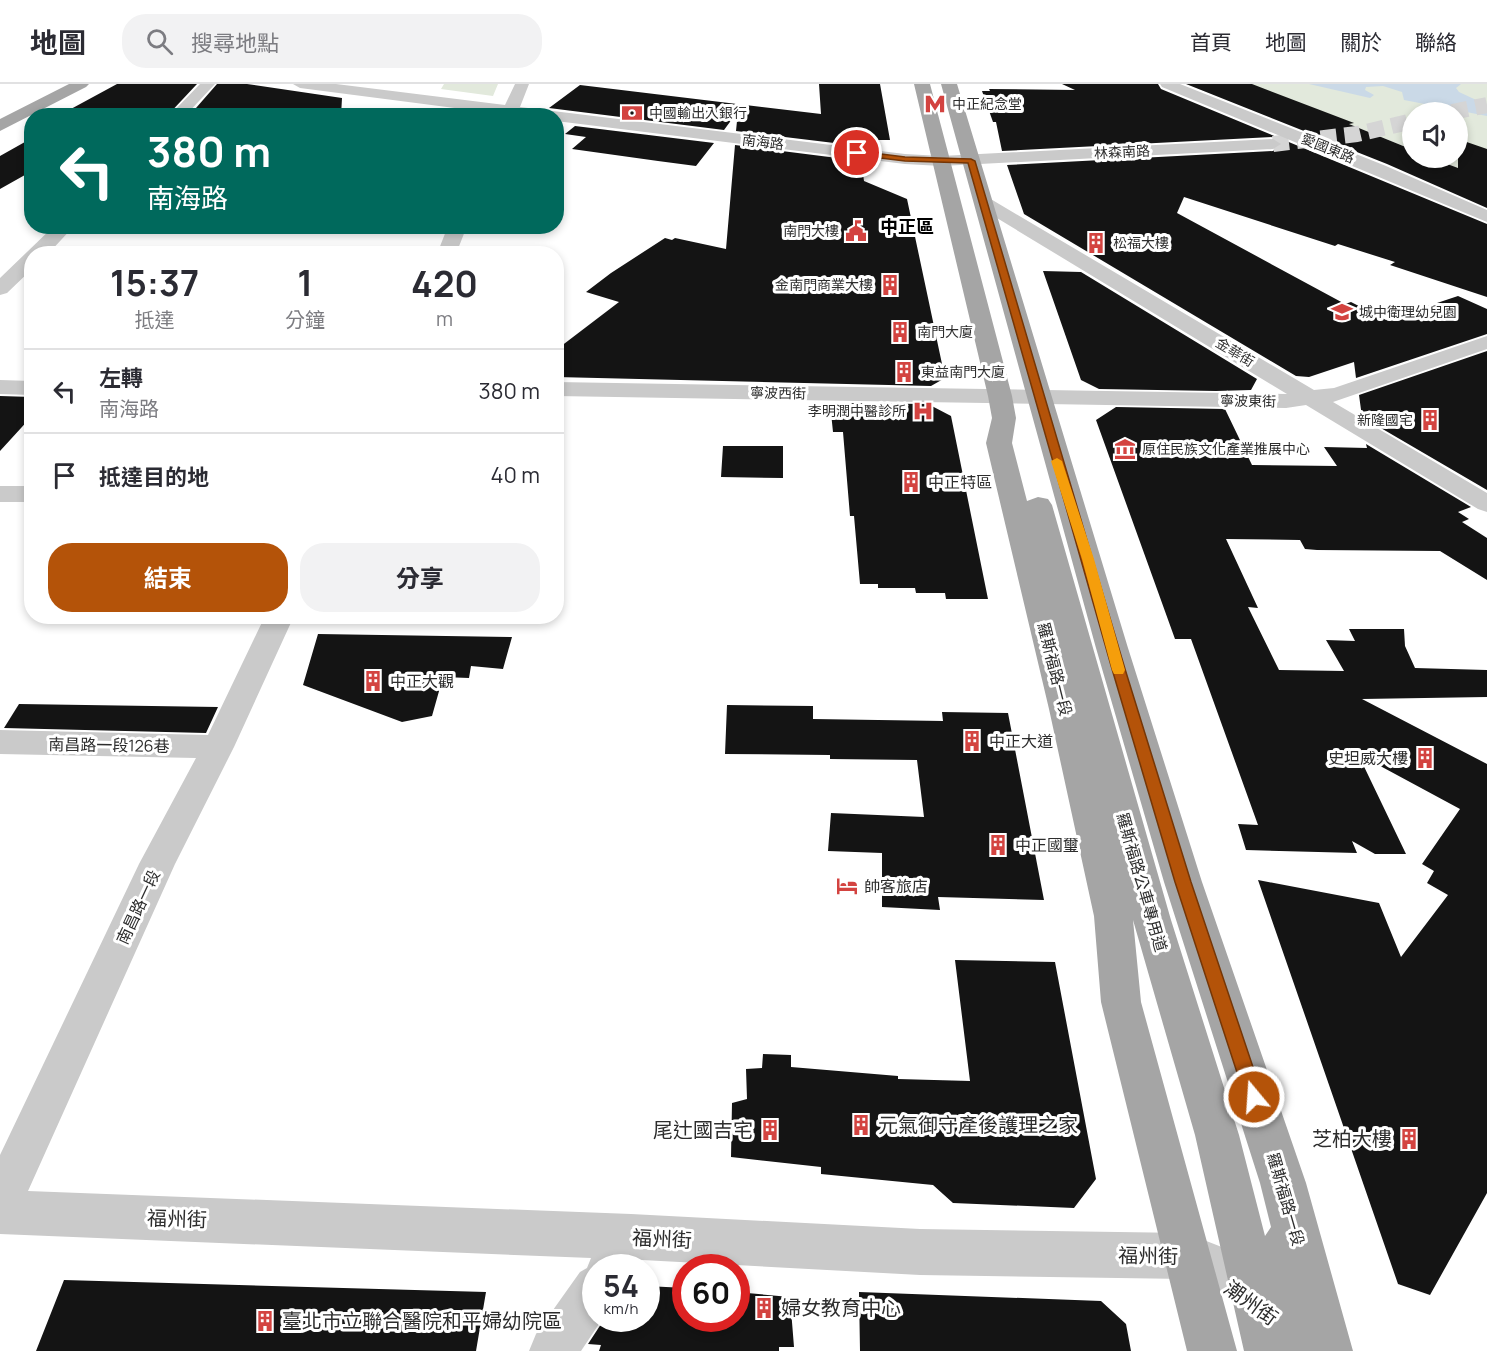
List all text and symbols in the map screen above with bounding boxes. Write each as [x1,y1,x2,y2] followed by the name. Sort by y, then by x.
[122,14,542,68] search box
[30,23,86,61] text: 地圖
[143,25,176,58] icon: search
[191,28,279,58] text: 搜尋地點
[1190,28,1232,56] text: 首頁
[1265,28,1307,56] text: 地圖
[1340,28,1382,56] text: 關於
[1415,28,1457,56] text: 聯絡
[923,92,947,116] metro station icon: 中正紀念堂
[952,94,1022,113] place label: 中正紀念堂
[620,101,644,125] bank icon: 中國輸出入銀行
[1402,102,1468,168] map controls
[1402,102,1468,168] button: sound
[649,103,747,122] place label: 中國輸出入銀行
[147,122,271,180] text: 380 m
[831,127,882,178] pin
[1299,128,1358,167] street label: 愛國東路
[741,130,785,153] street label: 南海路
[48,132,126,210] icon: left
[840,136,873,169] icon: arrive
[1094,141,1150,162] street label: 林森南路
[147,179,228,216] text: 南海路
[880,214,934,238] district label: 中正區
[844,219,868,243] public building icon: 南門大樓
[783,221,839,240] place label: 南門大樓
[1084,231,1108,255] building icon: 松福大樓
[1113,233,1169,252] place label: 松福大樓
[110,258,199,307] text: 15:37
[297,258,313,307] text: 1
[411,259,478,308] text: 420
[878,273,902,297] building icon: 金南門商業大樓
[775,275,873,294] place label: 金南門商業大樓
[1330,300,1354,324] school or university icon: 城中衛理幼兒園
[1359,302,1457,321] place label: 城中衛理幼兒園
[436,305,453,332] text: m
[135,306,175,333] text: 抵達
[285,306,325,333] text: 分鐘
[888,320,912,344] building icon: 南門大廈
[917,322,973,341] place label: 南門大廈
[1212,333,1258,371] street label: 金華街
[892,360,916,384] building icon: 東益南門大廈
[921,362,1005,381] place label: 東益南門大廈
[99,363,143,393] text: 左轉
[48,375,81,408] icon: left
[479,376,540,406] text: 380 m
[750,383,806,402] street label: 寧波西街
[1220,391,1276,410] street label: 寧波東街
[99,395,159,422] text: 南海路
[911,399,935,423] hospital icon: 李明潤中醫診所
[808,401,906,420] place label: 李明潤中醫診所
[1418,408,1442,432] building icon: 新隆國宅
[1357,410,1413,429] place label: 新隆國宅
[1113,437,1137,461] museum icon: 原住民族文化產業推展中心
[1142,439,1310,458] place label: 原住民族文化產業推展中心
[48,459,81,492] icon: arrive
[491,460,540,490] text: 40 m
[99,462,209,492] text: 抵達目的地
[899,470,923,494] building icon: 中正特區
[928,471,992,493] place label: 中正特區
[48,543,288,612] button: 結束
[300,543,540,612] button: 分享
[1033,620,1077,718] street label: 羅斯福路一段
[361,669,385,693] building icon: 中正大觀
[390,670,454,692] place label: 中正大觀
[960,729,984,753] building icon: 中正大道
[989,730,1053,752] place label: 中正大道
[48,733,170,757] street label: 南昌路一段126巷
[1413,746,1437,770] building icon: 史坦威大樓
[1328,747,1408,769] place label: 史坦威大樓
[1112,810,1172,954] street label: 羅斯福路公車專用道
[986,833,1010,857] building icon: 中正國璽
[1015,834,1079,856] place label: 中正國璽
[111,866,165,948] street label: 南昌路一段
[835,874,859,898] hotel icon: 帥客旅店
[864,875,928,897] place label: 帥客旅店
[1222,1065,1286,1129] position arrow
[878,1111,1078,1138] place label: 元氣御守產後護理之家
[849,1113,873,1137] building icon: 元氣御守產後護理之家
[653,1116,753,1143] place label: 尾辻國吉宅
[758,1118,782,1142] building icon: 尾辻國吉宅
[1312,1125,1392,1152] place label: 芝柏大樓
[1397,1127,1421,1151] building icon: 芝柏大樓
[1262,1150,1310,1248] street label: 羅斯福路一段
[147,1204,207,1233] street label: 福州街
[631,1223,693,1254] street label: 福州街
[1118,1241,1178,1270] street label: 福州街
[672,1254,750,1332] speed limit sign: 60
[603,1265,639,1306] text: 54
[1219,1274,1283,1331] street label: 潮州街
[781,1294,901,1321] place label: 婦女教育中心
[752,1296,776,1320] building icon: 婦女教育中心
[604,1298,638,1319] text: km/h
[282,1307,562,1334] place label: 臺北市立聯合醫院和平婦幼院區
[253,1309,277,1333] building icon: 臺北市立聯合醫院和平婦幼院區

